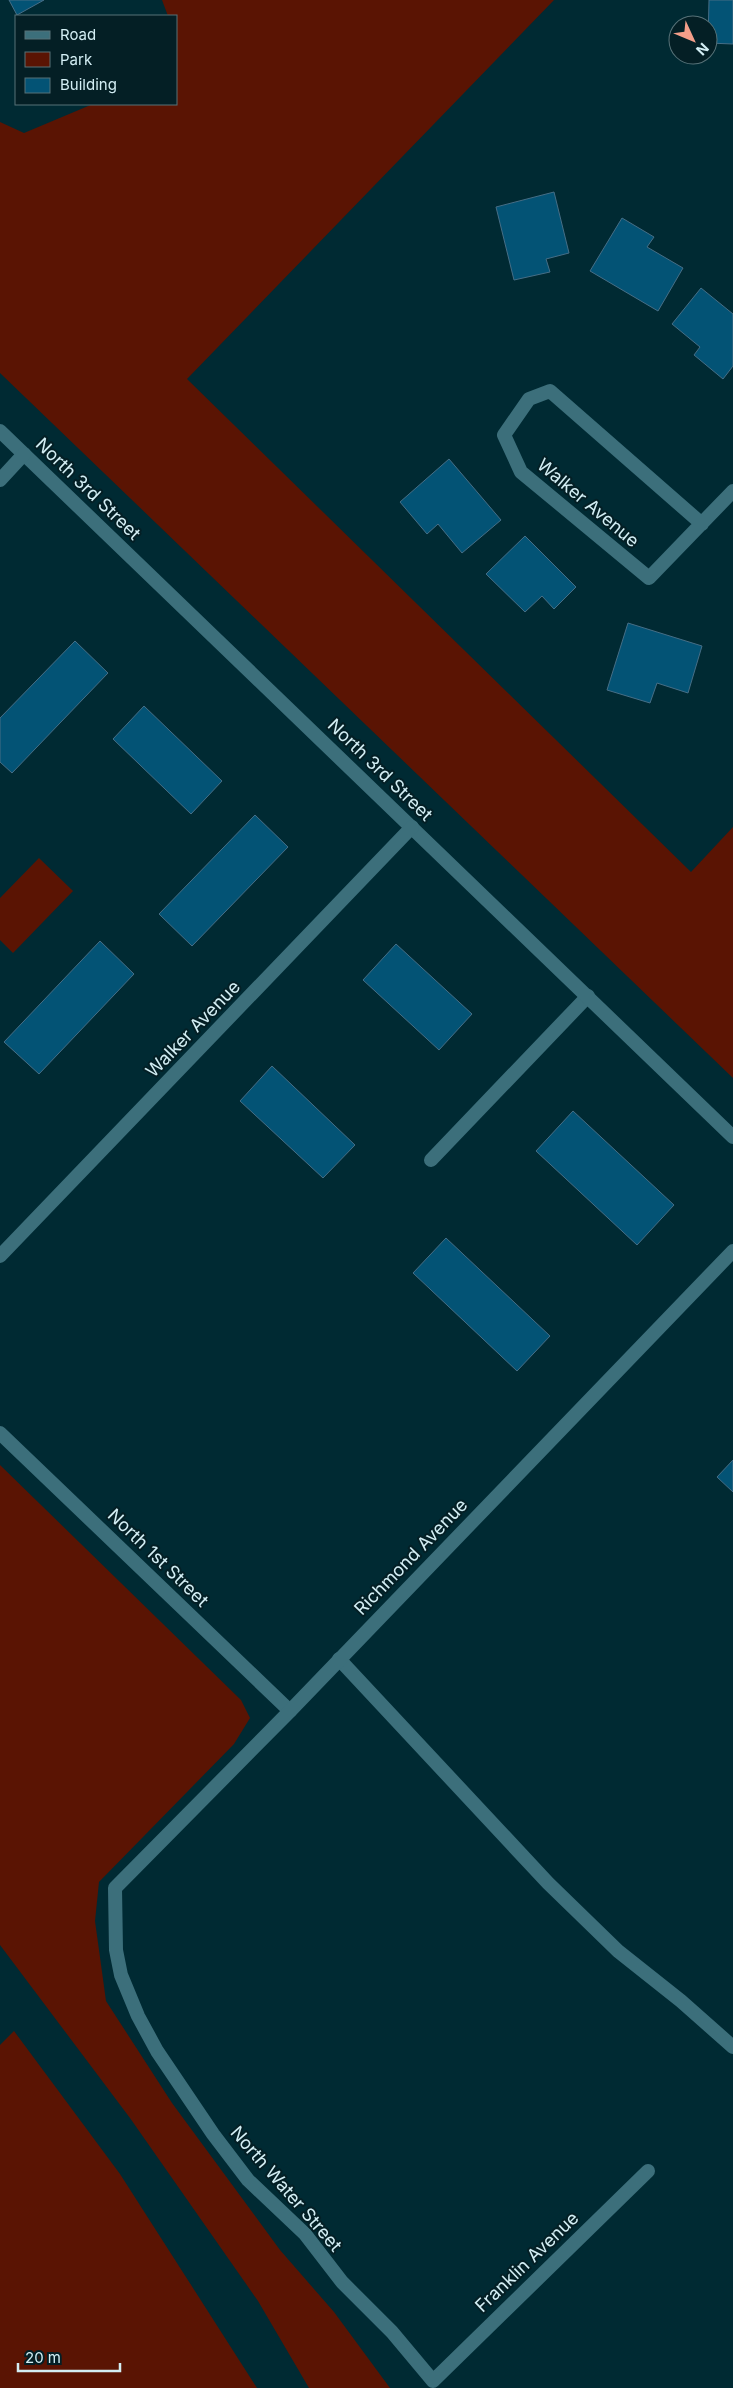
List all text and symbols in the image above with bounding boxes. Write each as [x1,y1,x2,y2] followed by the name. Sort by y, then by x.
[15,15,178,105] legend
[668,15,718,65] north arrow
[60,25,96,44] text: Road
[693,40,713,59] text: N
[60,50,93,69] text: Park
[60,75,117,94] text: Building
[32,433,145,544] street label: North 3rd Street
[533,454,643,551] street label: Walker Avenue
[324,714,437,825] street label: North 3rd Street
[141,976,244,1081] street label: Walker Avenue
[350,1494,471,1619] street label: Richmond Avenue
[104,1504,213,1611] street label: North 1st Street
[226,2122,346,2256] street label: North Water Street
[471,2207,583,2316] street label: Franklin Avenue
[18,2340,120,2372] scale bar
[25,2348,61,2367] text: 20 m

